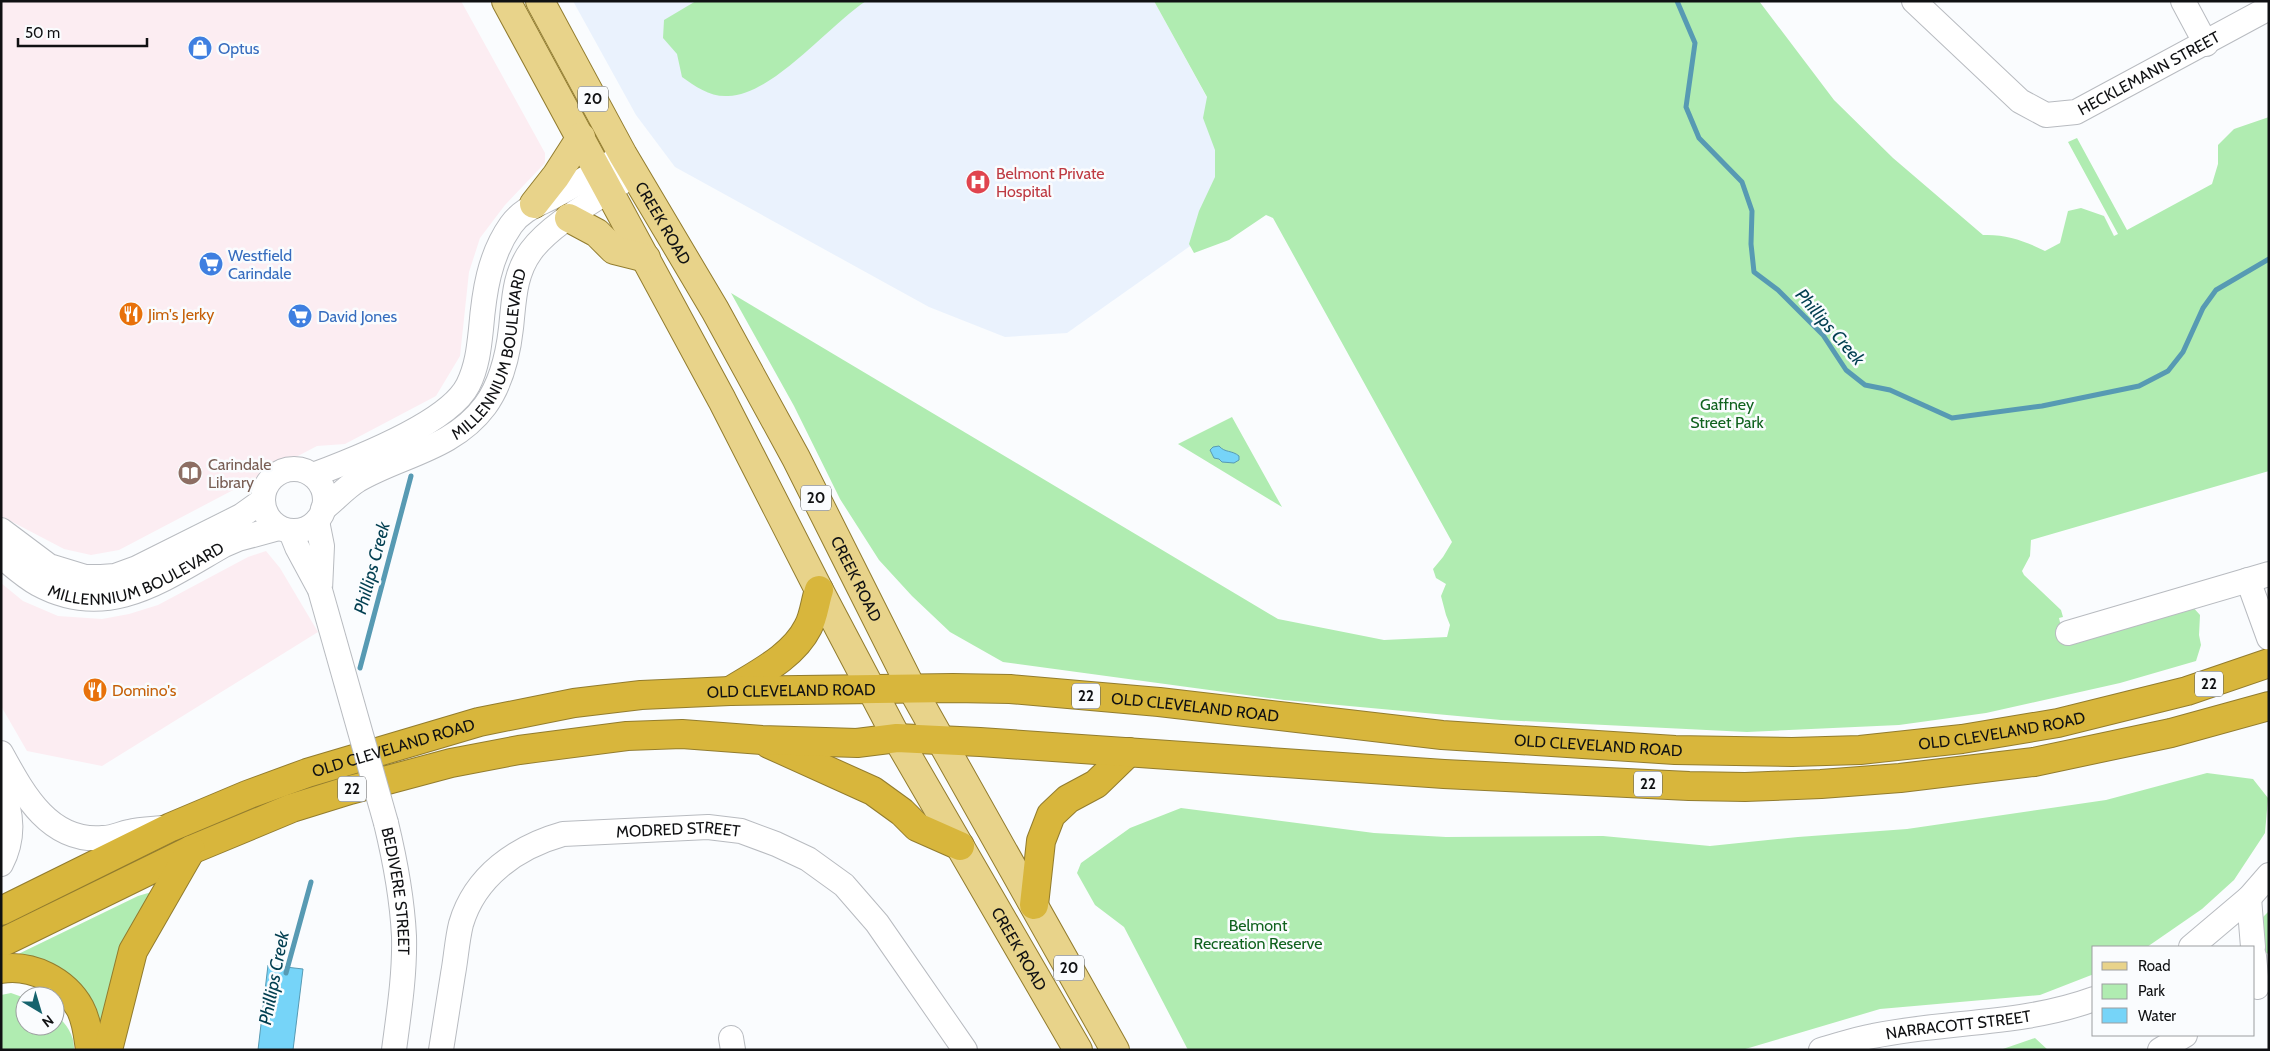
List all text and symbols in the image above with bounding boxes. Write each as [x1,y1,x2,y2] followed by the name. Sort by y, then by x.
[18,15,146,47] scale bar
[25,24,60,42] text: 50 m
[2075,27,2224,119] street label: HECKLEMANN STREET
[187,35,213,61] shop icon: Optus
[218,39,260,58] place label: Optus
[578,86,608,112] road number: 20
[996,164,1104,201] place label: Belmont Private Hospital
[965,169,991,195] hospital icon: Belmont Private Hospital
[631,178,695,268] street label: CREEK ROAD
[228,246,292,283] place label: Westfield Carindale
[198,251,224,277] supermarket icon: Westfield Carindale
[448,266,531,444] street label: MILLENNIUM BOULEVARD
[1791,284,1870,371] water label: Phillips Creek
[118,301,144,327] restaurant icon: Jim's Jerky
[287,303,313,329] supermarket icon: David Jones
[147,305,214,324] place label: Jim's Jerky
[318,307,397,326] place label: David Jones
[1690,395,1765,432] park label: Gaffney Street Park
[208,455,271,492] place label: Carindale Library
[177,460,203,486] library icon: Carindale Library
[801,486,831,510] road number: 20
[349,518,395,617] water label: Phillips Creek
[827,533,886,625] street label: CREEK ROAD
[45,538,227,609] street label: MILLENNIUM BOULEVARD
[2195,672,2223,696] road number: 22
[82,677,108,703] restaurant icon: Domino's
[706,680,876,702] street label: OLD CLEVELAND ROAD
[112,681,177,700] place label: Domino's
[1072,684,1100,708] road number: 22
[1111,689,1280,726] street label: OLD CLEVELAND ROAD
[1917,708,2087,754] street label: OLD CLEVELAND ROAD
[310,715,477,781] street label: OLD CLEVELAND ROAD
[1513,731,1683,760] street label: OLD CLEVELAND ROAD
[1634,772,1662,796] road number: 22
[338,776,366,802] road number: 22
[616,818,742,841] street label: MODRED STREET
[377,825,413,955] street label: BEDIVERE STREET
[987,904,1050,994] street label: CREEK ROAD
[1194,916,1322,953] park label: Belmont Recreation Reserve
[254,928,294,1027] water label: Phillips Creek
[2092,946,2255,1036] legend
[1054,956,1084,980] road number: 20
[2138,957,2171,975] text: Road
[2138,982,2165,1000] text: Park
[15,986,65,1036] north arrow
[1884,1006,2033,1043] street label: NARRACOTT STREET
[2138,1007,2176,1025] text: Water
[39,1011,57,1031] text: N

